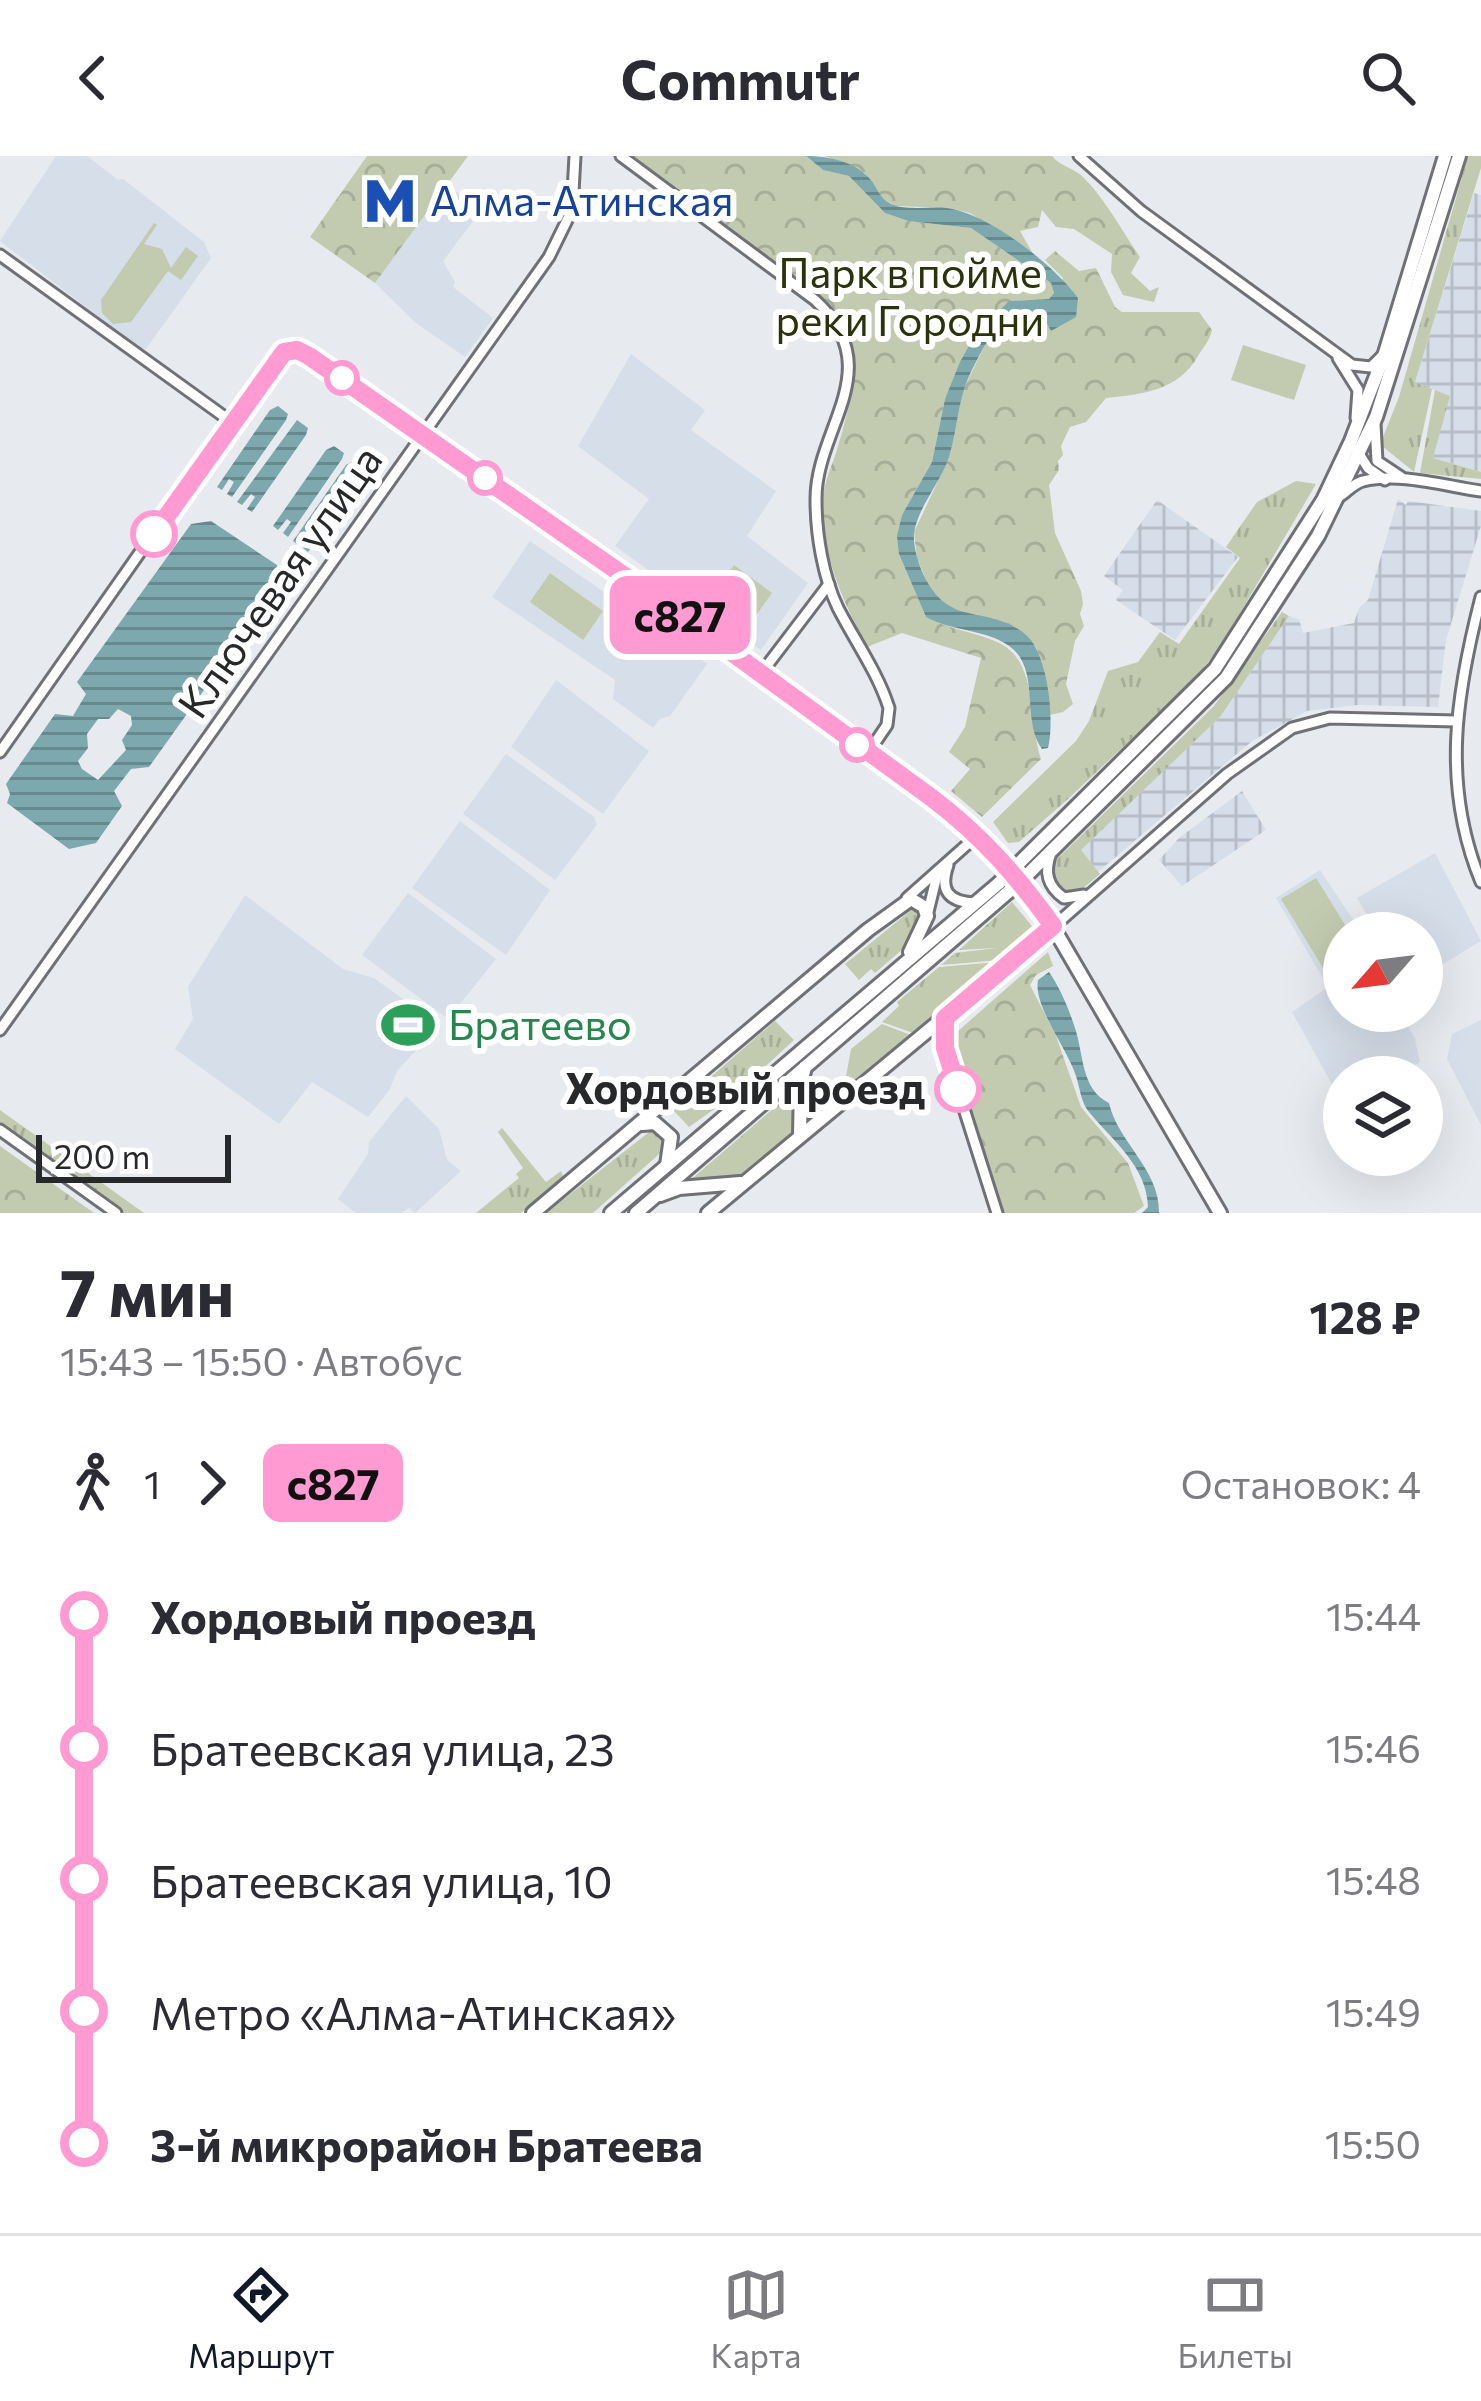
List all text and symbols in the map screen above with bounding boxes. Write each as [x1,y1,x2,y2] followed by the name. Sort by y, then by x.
[60,45,126,111] icon: back
[621,45,860,111] text: Commutr
[1355,45,1421,111] icon: search
[361,172,419,230] metro station icon: Алма-Атинская
[430,173,734,225] place label: Алма-Атинская
[776,245,1044,345] park label: Парк в пойме реки Городни
[326,362,358,394] unlabelled marker
[165,435,392,727] street label: Ключевая улица
[469,462,501,494] unlabelled marker
[132,512,176,556] unlabelled marker
[596,576,764,654] line badge: с827
[634,589,726,641] text: с827
[841,729,873,761] unlabelled marker
[1323,912,1443,1032] north arrow
[1323,912,1443,1176] map controls
[379,996,437,1054] sports icon: Братеево
[448,997,632,1049] place label: Братеево
[1323,1056,1443,1176] button: layers
[565,1061,925,1113] place label: Хордовый проезд
[936,1067,980,1111] marker: Хордовый проезд
[36,1129,231,1182] scale bar
[54,1135,150,1176] text: 200 m
[60,1250,234,1331] text: 7 мин
[1309,1288,1421,1343] text: 128 ₽
[60,1336,463,1384] text: 15:43 – 15:50 · Автобус
[60,1450,126,1516] icon: walk
[179,1450,245,1516] icon: forward
[287,1457,379,1509] text: с827
[144,1459,161,1507] text: 1
[1181,1459,1421,1507] text: Остановок: 4
[150,1588,536,1643] text: Хордовый проезд
[1326,1591,1421,1639] text: 15:44
[150,1720,615,1775] text: Братеевская улица, 23
[1326,1723,1421,1771] text: 15:46
[150,1852,613,1907] text: Братеевская улица, 10
[1326,1855,1421,1903] text: 15:48
[150,1984,676,2039] text: Метро «Алма-Атинская»
[1326,1987,1421,2035] text: 15:49
[150,2116,703,2171] text: 3-й микрорайон Братеева
[1325,2119,1421,2167] text: 15:50
[188,2262,335,2375] tab: Маршрут
[711,2262,801,2375] tab: Карта
[1177,2262,1293,2375] tab: Билеты

